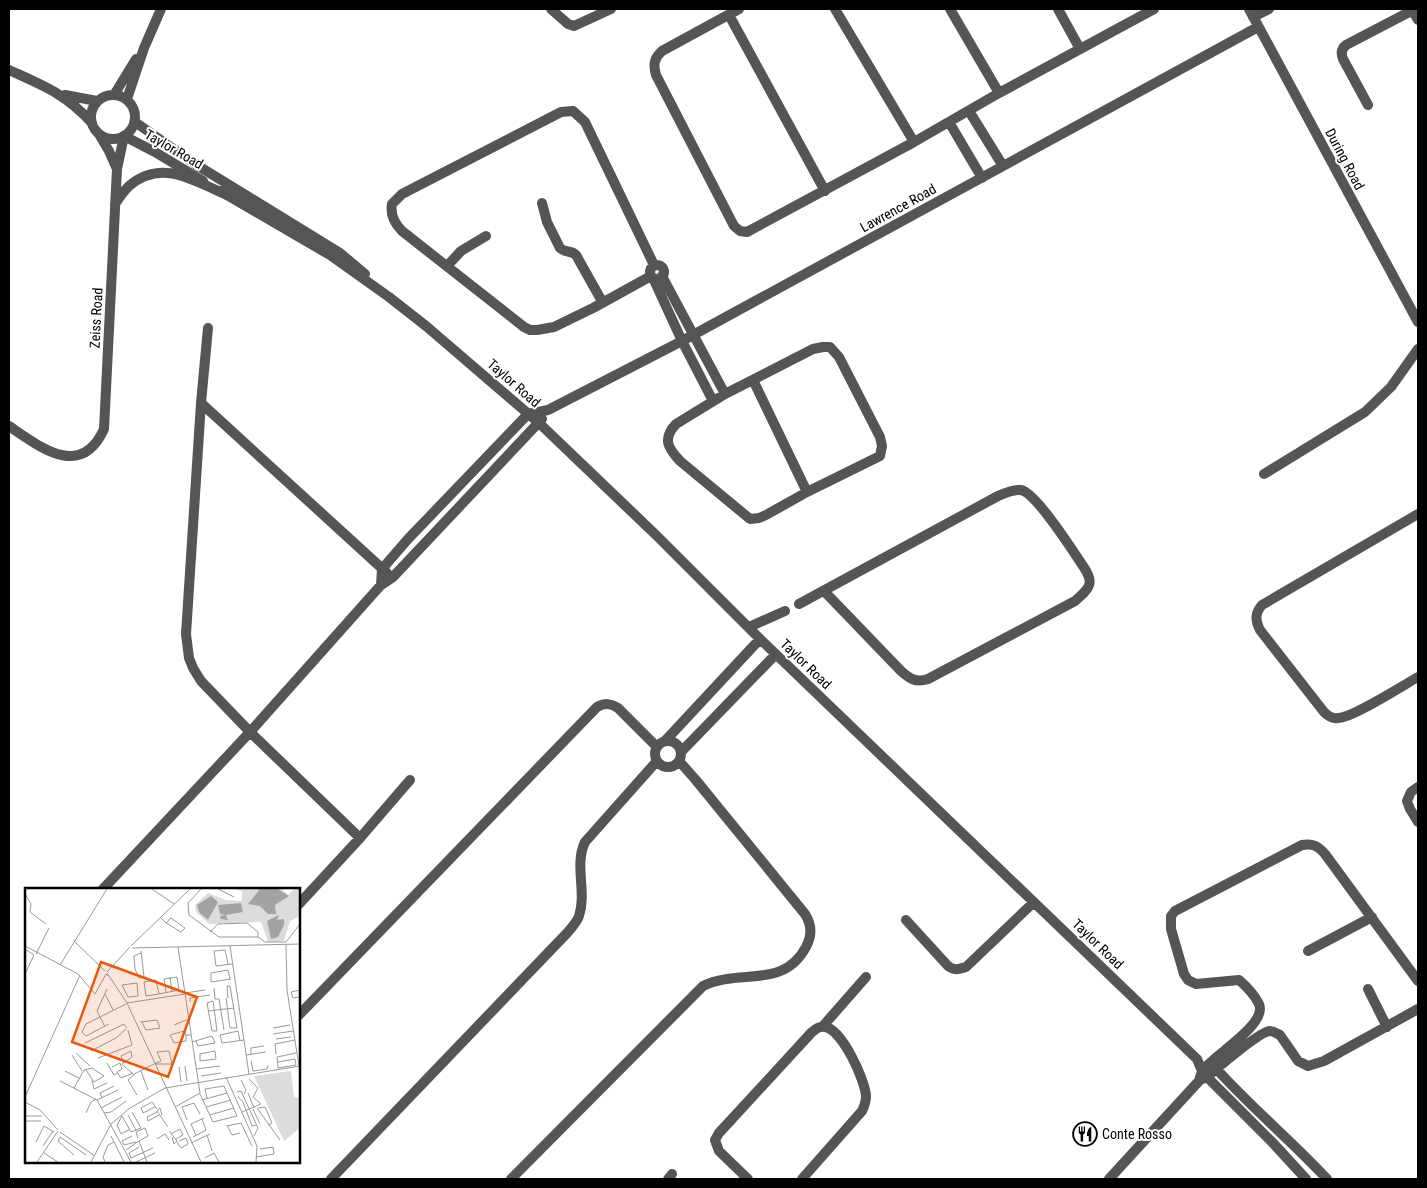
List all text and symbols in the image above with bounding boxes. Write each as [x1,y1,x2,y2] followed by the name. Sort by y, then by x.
[142,126,206,172] street label: Taylor Road
[1322,126,1368,192] street label: During Road
[857,181,939,235] street label: Lawrence Road
[86,287,106,349] street label: Zeiss Road
[484,356,544,410] street label: Taylor Road
[777,636,835,692] street label: Taylor Road
[25,888,300,1163] inset map
[1069,916,1127,972] street label: Taylor Road
[1072,1121,1098,1147] restaurant icon: Conte Rosso
[1102,1126,1172,1142] place label: Conte Rosso

